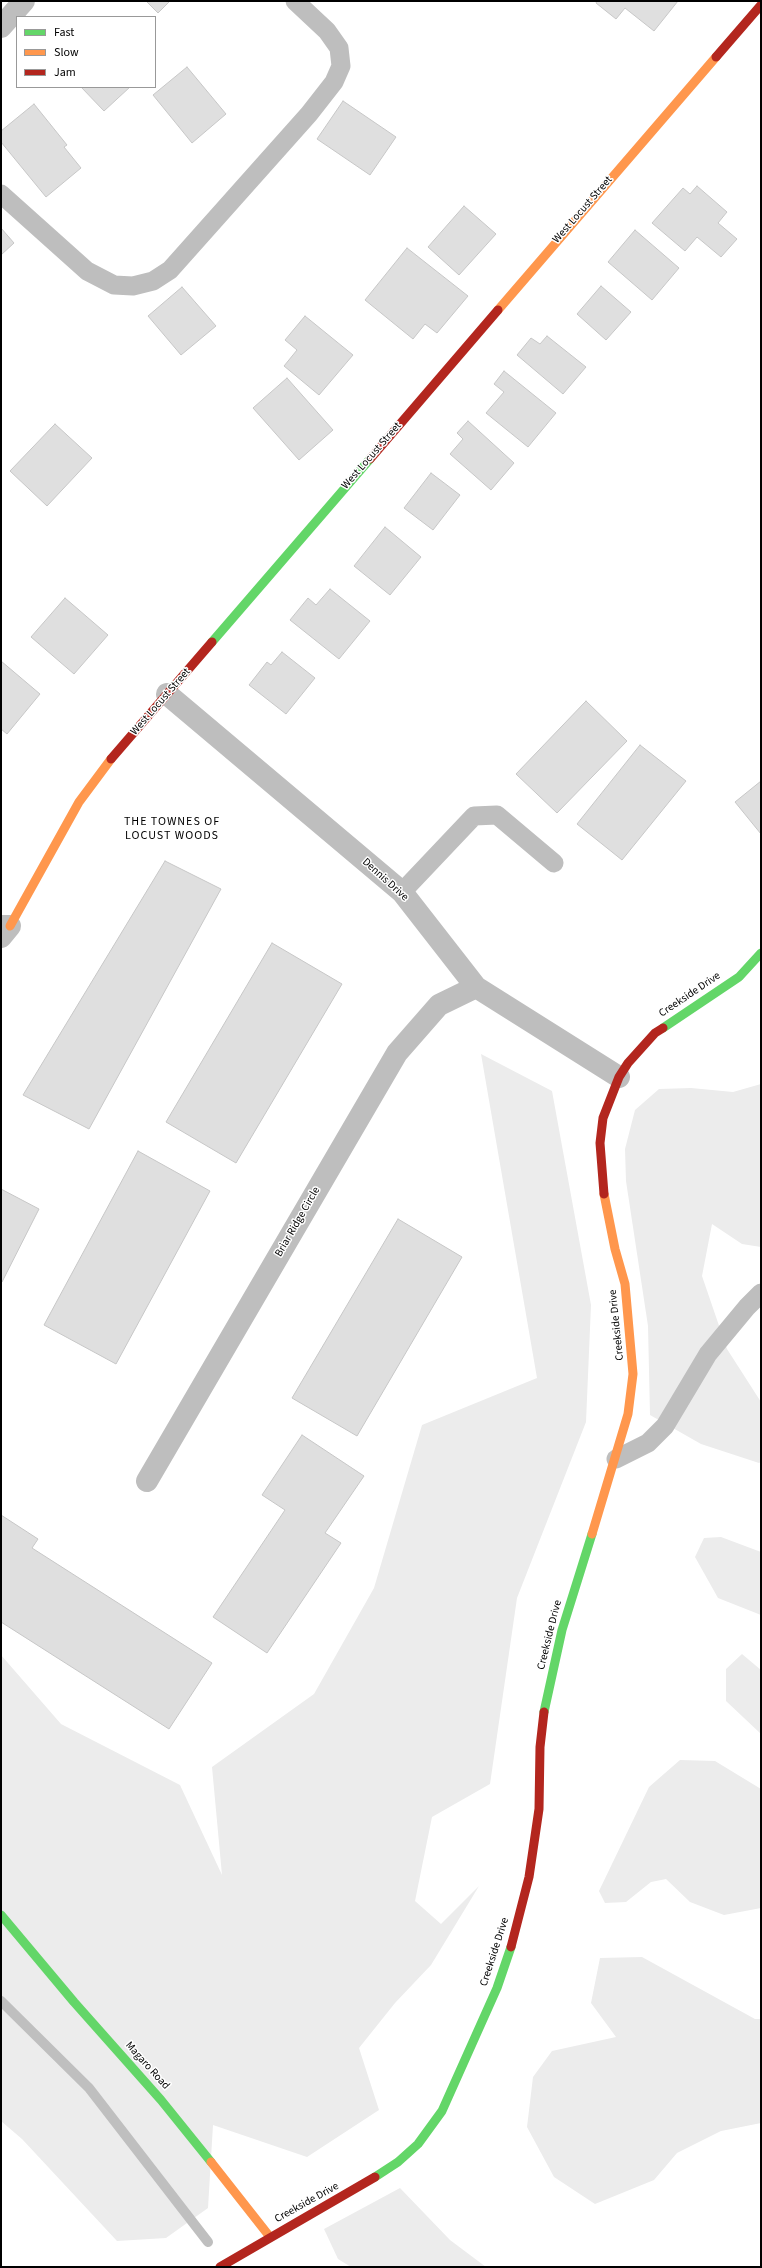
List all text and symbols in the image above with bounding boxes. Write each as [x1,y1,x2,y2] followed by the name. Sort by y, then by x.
[16,16,156,88] legend
[54,24,74,41] text: Fast
[54,44,79,61] text: Slow
[54,64,76,81] text: Jam
[550,174,616,246] street label: West Locust Street
[339,420,405,492] street label: West Locust Street
[128,666,194,738] street label: West Locust Street
[124,815,220,843] district label: THE TOWNES OF LOCUST WOODS
[359,856,411,904] street label: Dennis Drive
[657,970,723,1020] street label: Creekside Drive
[273,1185,323,1259] street label: Briar Ridge Circle
[607,1289,627,1361] street label: Creekside Drive
[535,1599,565,1671] street label: Creekside Drive
[478,1916,512,1988] street label: Creekside Drive
[122,2039,172,2093] street label: Magaro Road
[273,2180,341,2226] street label: Creekside Drive

